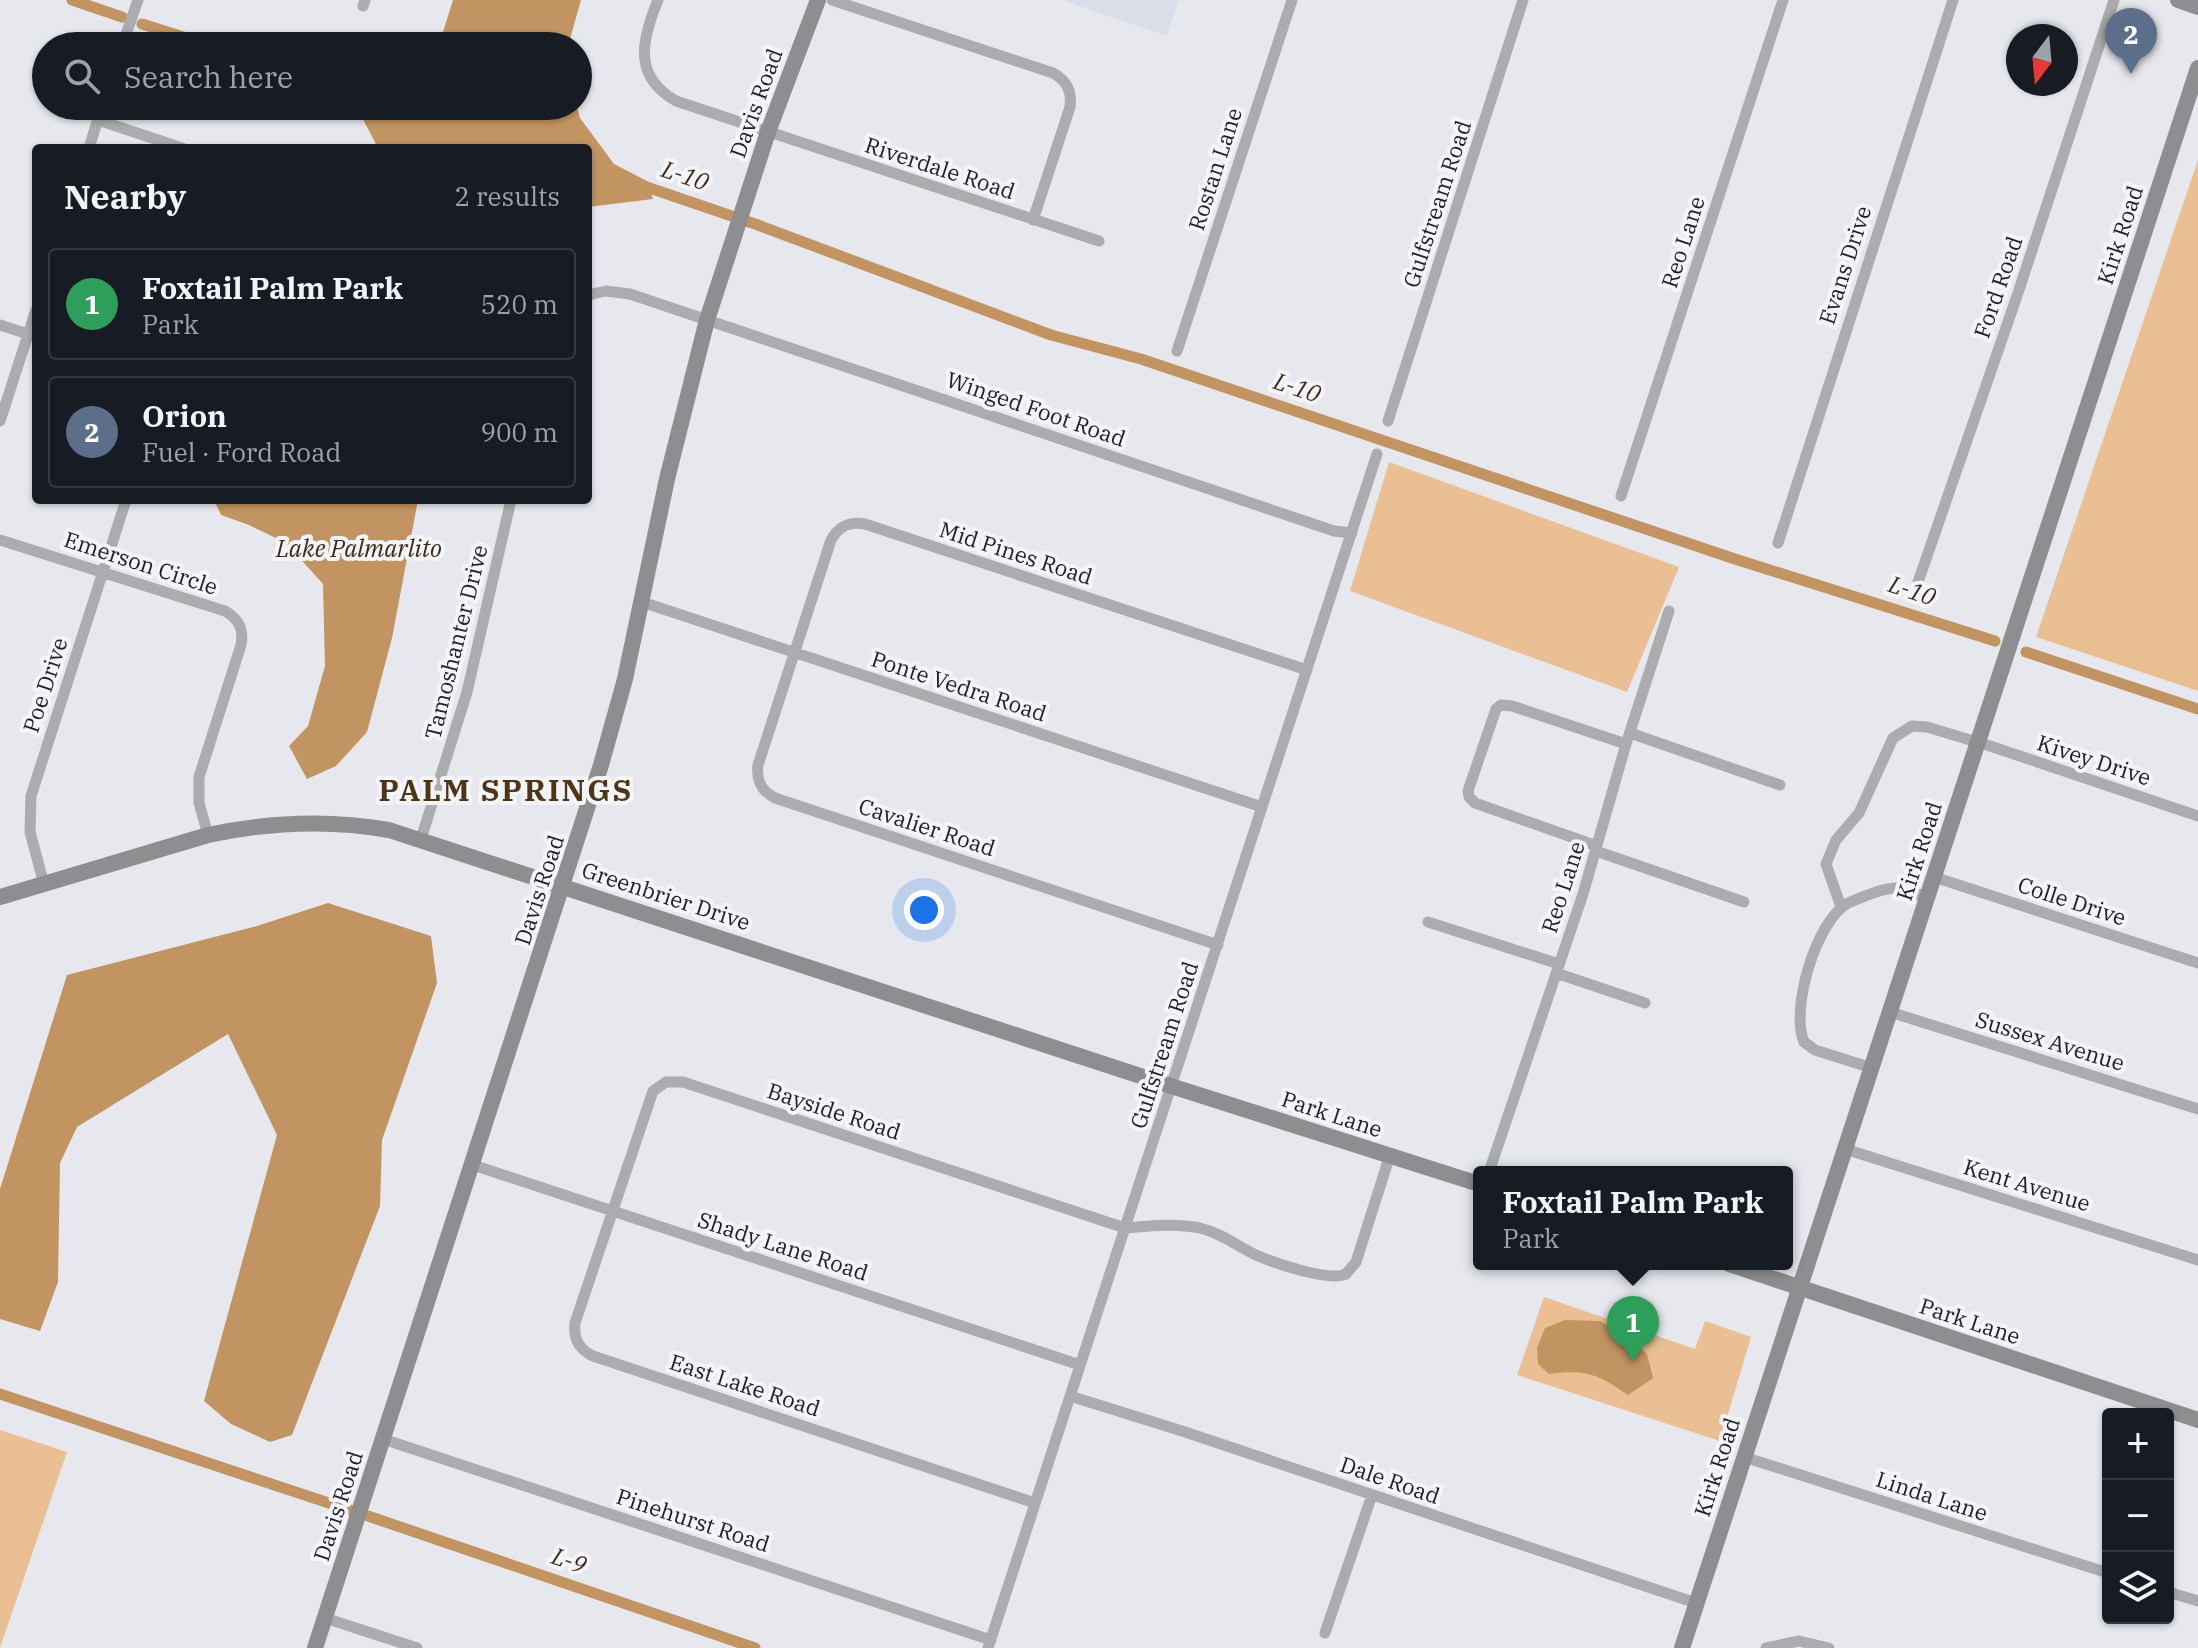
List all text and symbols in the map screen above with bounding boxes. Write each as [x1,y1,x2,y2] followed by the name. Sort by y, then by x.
[2105,8,2157,74] pin: 2
[2006,24,2078,96] north arrow
[32,32,592,120] search box
[722,44,789,161] street label: Davis Road
[60,54,104,98] icon: search
[124,57,293,96] text: Search here
[1181,104,1248,234] street label: Rostan Lane
[1396,116,1477,291] street label: Gulfstream Road
[861,130,1019,205] street label: Riverdale Road
[657,152,713,198] water label: L-10
[64,174,186,218] text: Nearby
[454,179,560,213] text: 2 results
[2090,182,2149,288] street label: Kirk Road
[1654,192,1711,291] street label: Reo Lane
[1812,202,1877,328] street label: Evans Drive
[1967,232,2028,342] street label: Ford Road
[142,268,403,307] text: Foxtail Palm Park
[84,287,100,321] text: 1
[480,287,558,321] text: 520 m
[142,307,199,341] text: Park
[943,364,1130,453] street label: Winged Foot Road
[1269,364,1325,410] water label: L-10
[142,396,227,435] text: Orion
[84,415,100,449] text: 2
[480,415,558,449] text: 900 m
[142,435,341,469] text: Fuel · Ford Road
[936,514,1096,591] street label: Mid Pines Road
[61,524,222,601] street label: Emerson Circle
[275,532,442,564] water label: Lake Palmarlito
[417,542,494,742] street label: Tamoshanter Drive
[1884,567,1940,613] water label: L-10
[16,634,74,736] street label: Poe Drive
[868,644,1050,728] street label: Ponte Vedra Road
[2034,727,2155,792] street label: Kivey Drive
[379,770,633,809] district label: PALM SPRINGS
[855,791,999,862] street label: Cavalier Road
[1889,798,1948,904] street label: Kirk Road
[507,831,570,949] street label: Davis Road
[1534,837,1591,936] street label: Reo Lane
[578,855,754,936] street label: Greenbrier Drive
[2014,869,2130,932] street label: Colle Drive
[904,890,944,930] your location
[1123,957,1204,1132] street label: Gulfstream Road
[1972,1004,2128,1077] street label: Sussex Avenue
[764,1075,905,1146] street label: Bayside Road
[1278,1084,1386,1143] street label: Park Lane
[1960,1151,2094,1218] street label: Kent Avenue
[1473,1166,1793,1270] popup
[1503,1182,1763,1221] text: Foxtail Palm Park
[694,1204,872,1287] street label: Shady Lane Road
[1503,1221,1559,1255] text: Park
[1916,1291,2024,1350] street label: Park Lane
[1607,1296,1659,1362] pin: 1
[666,1347,824,1423] street label: East Lake Road
[2102,1408,2174,1624] map controls
[2102,1408,2174,1480] button: +
[1687,1414,1746,1520] street label: Kirk Road
[306,1447,369,1565] street label: Davis Road
[1337,1449,1444,1510] street label: Dale Road
[1873,1464,1992,1527] street label: Linda Lane
[2102,1480,2174,1552] button: −
[613,1481,774,1558] street label: Pinehurst Road
[547,1539,591,1581] water label: L-9
[2102,1552,2174,1624] button: layers

